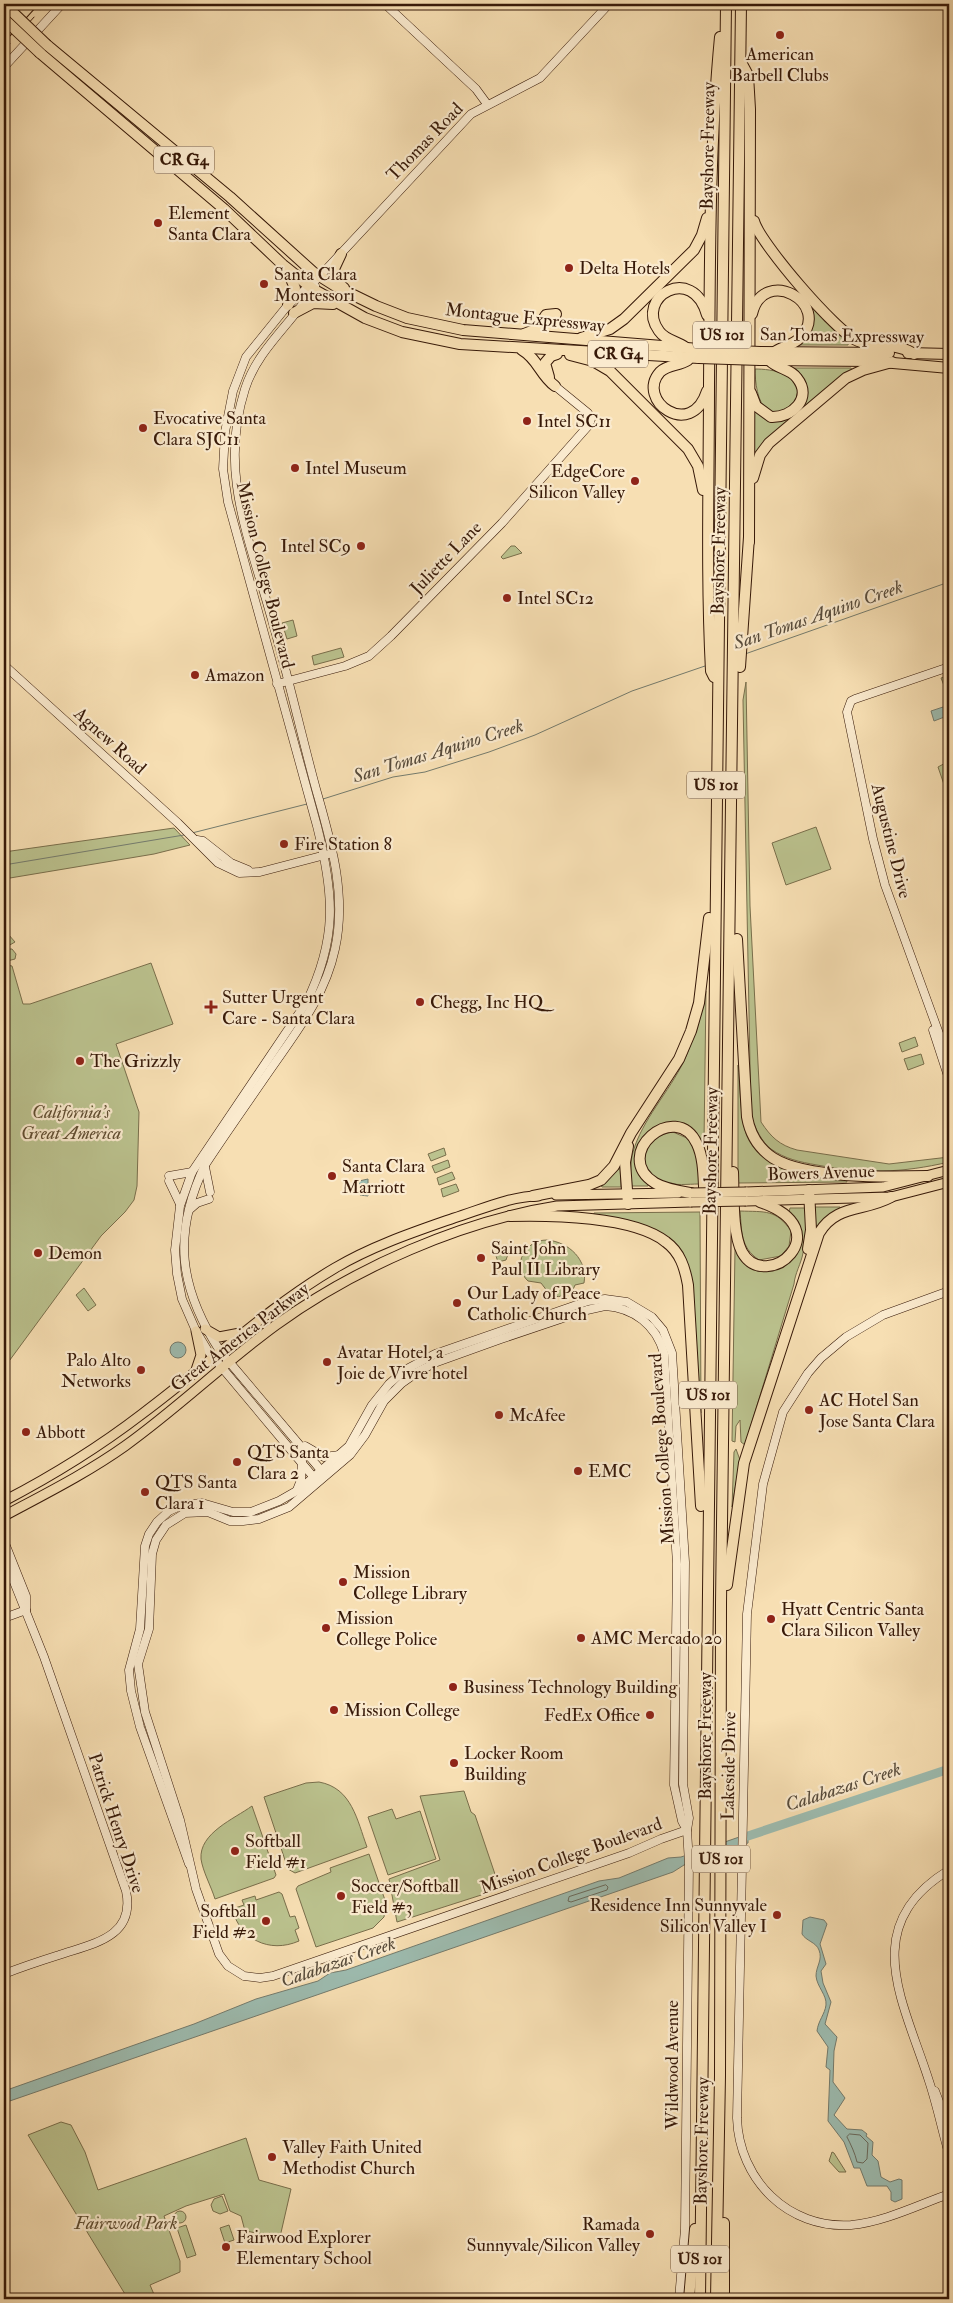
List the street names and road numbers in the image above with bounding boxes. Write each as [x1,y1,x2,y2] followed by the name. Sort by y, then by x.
[695,81,721,210] street label: Bayshore Freeway
[382,98,468,186] street label: Thomas Road
[154,146,214,174] road number: CR G4
[444,298,607,338] street label: Montague Expressway
[693,322,751,348] road number: US 101
[760,323,925,349] street label: San Tomas Expressway
[588,340,648,368] road number: CR G4
[231,479,299,671] street label: Mission College Boulevard
[706,486,732,615] street label: Bayshore Freeway
[405,516,487,600] street label: Juliette Lane
[68,702,151,780] street label: Agnew Road
[687,772,745,798] road number: US 101
[865,780,916,901] street label: Augustine Drive
[698,1086,724,1215] street label: Bayshore Freeway
[767,1160,876,1186] street label: Bowers Avenue
[166,1277,315,1397] street label: Great America Parkway
[644,1352,680,1546] street label: Mission College Boulevard
[679,1382,737,1408] road number: US 101
[694,1671,717,1800] street label: Bayshore Freeway
[717,1711,741,1820] street label: Lakeside Drive
[83,1750,150,1896] street label: Patrick Henry Drive
[477,1812,665,1900] street label: Mission College Boulevard
[692,1846,750,1872] road number: US 101
[661,2000,684,2131] street label: Wildwood Avenue
[689,2076,715,2205] street label: Bayshore Freeway
[671,2246,729,2272] road number: US 101

